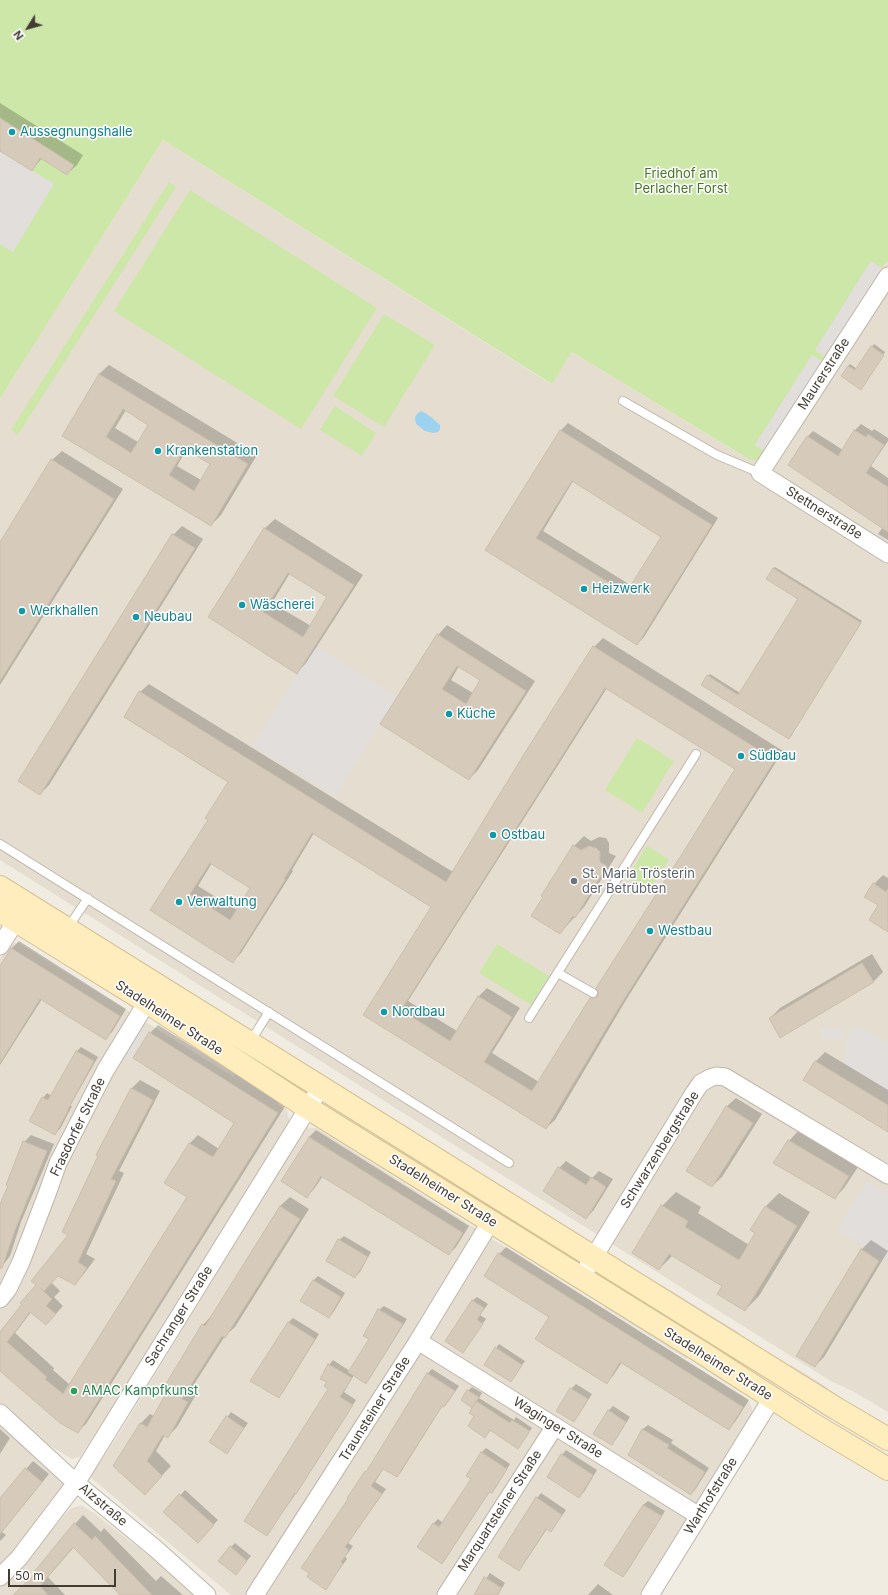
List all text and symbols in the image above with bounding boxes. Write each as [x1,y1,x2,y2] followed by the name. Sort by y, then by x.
[8,8,48,48] north arrow
[10,28,27,43] text: N
[20,124,133,140] place label: Aussegnungshalle
[7,127,17,137] marker: Aussegnungshalle
[634,166,728,197] park label: Friedhof am Perlacher Forst
[795,335,853,413] street label: Maurerstraße
[166,443,258,459] place label: Krankenstation
[153,446,163,456] marker: Krankenstation
[783,483,865,543] street label: Stettnerstraße
[592,581,650,597] place label: Heizwerk
[579,584,589,594] marker: Heizwerk
[250,597,314,613] place label: Wäscherei
[237,600,247,610] marker: Wäscherei
[30,603,99,619] place label: Werkhallen
[17,606,27,616] marker: Werkhallen
[144,609,192,625] place label: Neubau
[131,612,141,622] marker: Neubau
[457,706,496,722] place label: Küche
[444,709,454,719] marker: Küche
[749,748,796,764] place label: Südbau
[736,751,746,761] marker: Südbau
[501,827,545,843] place label: Ostbau
[488,830,498,840] marker: Ostbau
[582,866,695,897] place label: St. Maria Trösterin der Betrübten
[569,876,579,886] marker: St. Maria Trösterin der Betrübten
[187,894,257,910] place label: Verwaltung
[174,897,184,907] marker: Verwaltung
[658,923,712,939] place label: Westbau
[645,926,655,936] marker: Westbau
[112,977,226,1059] street label: Stadelheimer Straße
[392,1004,445,1020] place label: Nordbau
[379,1007,389,1017] marker: Nordbau
[47,1075,109,1179] street label: Frasdorfer Straße
[617,1088,703,1212] street label: Schwarzenbergstraße
[386,1151,500,1231] street label: Stadelheimer Straße
[142,1263,216,1369] street label: Sachranger Straße
[661,1324,775,1404] street label: Stadelheimer Straße
[336,1354,414,1464] street label: Traunsteiner Straße
[82,1383,198,1399] place label: AMAC Kampfkunst
[69,1386,79,1396] marker: AMAC Kampfkunst
[510,1394,606,1462] street label: Waginger Straße
[455,1447,545,1575] street label: Marquartsteiner Straße
[681,1455,741,1537] street label: Warthofstraße
[76,1480,130,1530] street label: Alzstraße
[10,1561,118,1587] scale bar
[15,1568,44,1583] text: 50 m

